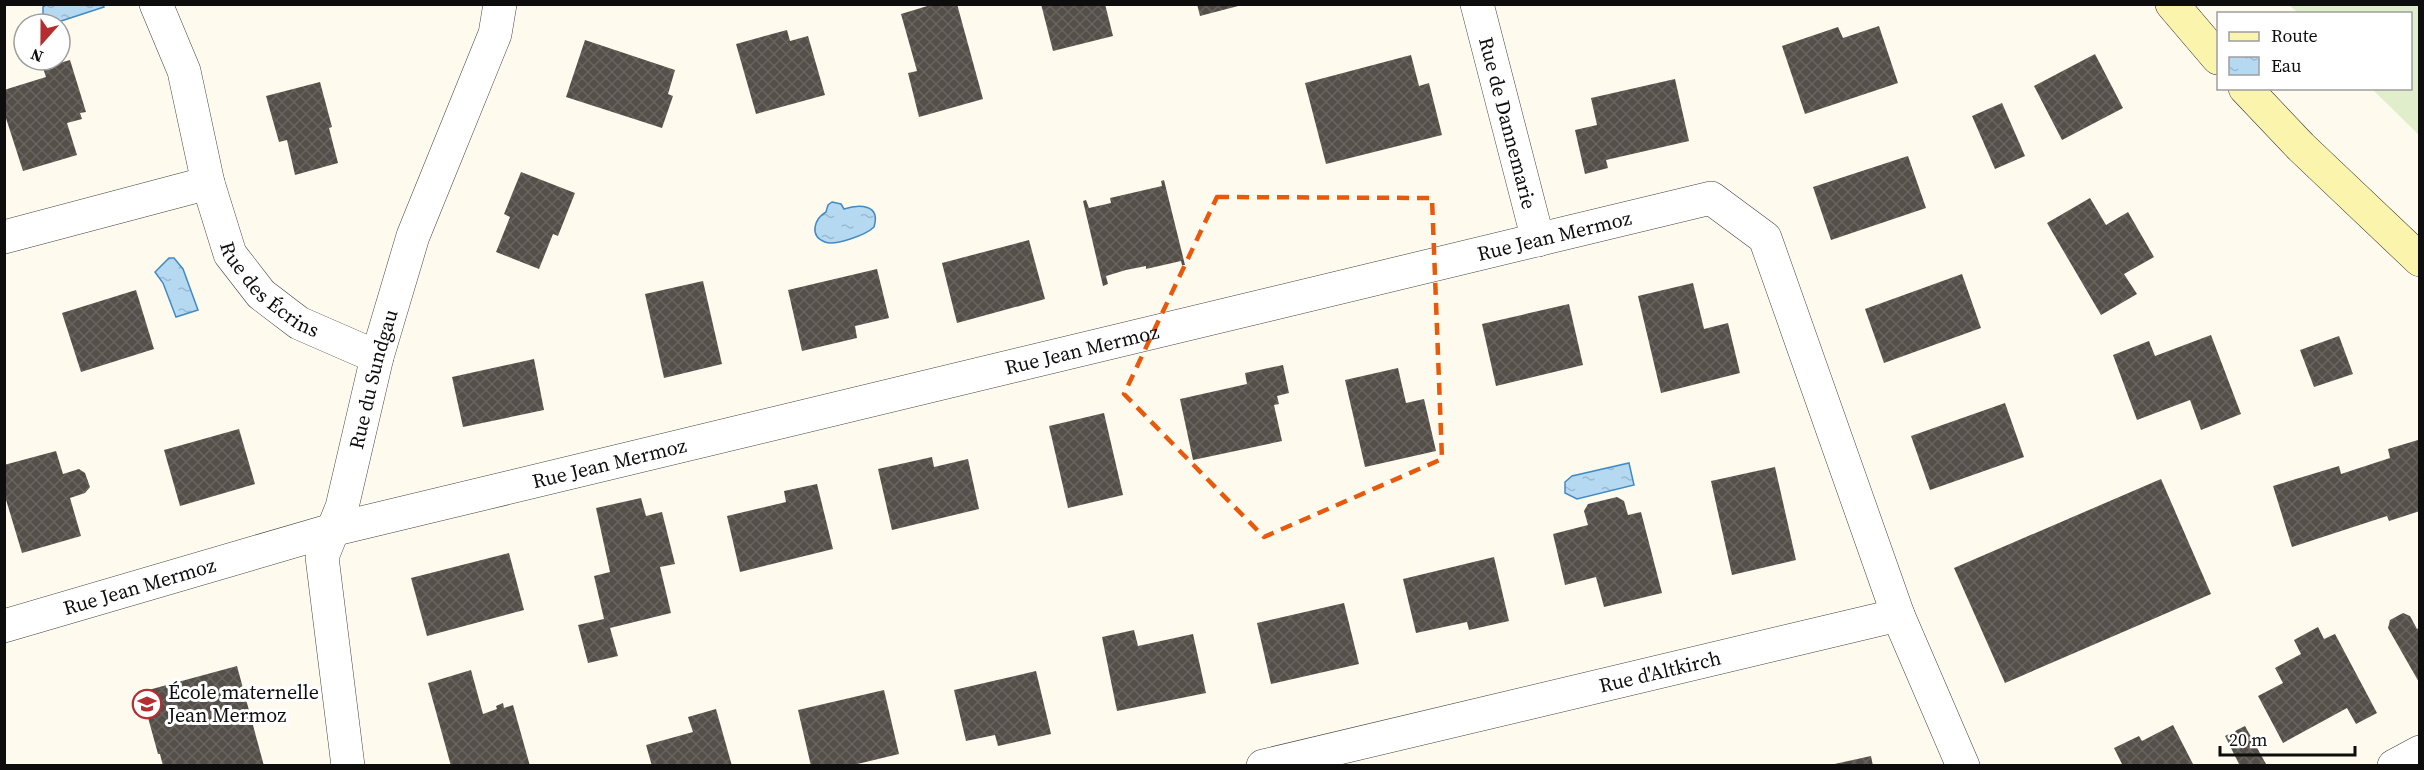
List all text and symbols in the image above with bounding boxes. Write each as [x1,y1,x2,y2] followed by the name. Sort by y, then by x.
[12,12,72,72] north arrow
[2217,12,2412,90] legend
[2271,23,2318,48] text: Route
[1472,34,1543,212] street label: Rue de Dannemarie
[27,44,46,68] text: N
[2271,53,2302,78] text: Eau
[1474,204,1634,268] street label: Rue Jean Mermoz
[213,238,324,344] street label: Rue des Écrins
[342,306,404,452] street label: Rue du Sundgau
[1002,317,1162,382] street label: Rue Jean Mermoz
[529,431,689,495] street label: Rue Jean Mermoz
[60,551,219,622] street label: Rue Jean Mermoz
[1596,644,1724,700] street label: Rue d'Altkirch
[167,678,319,729] place label: École maternelle Jean Mermoz
[131,688,163,720] school or university icon: École maternelle Jean Mermoz
[2220,719,2355,757] scale bar
[2229,727,2267,752] text: 20 m

